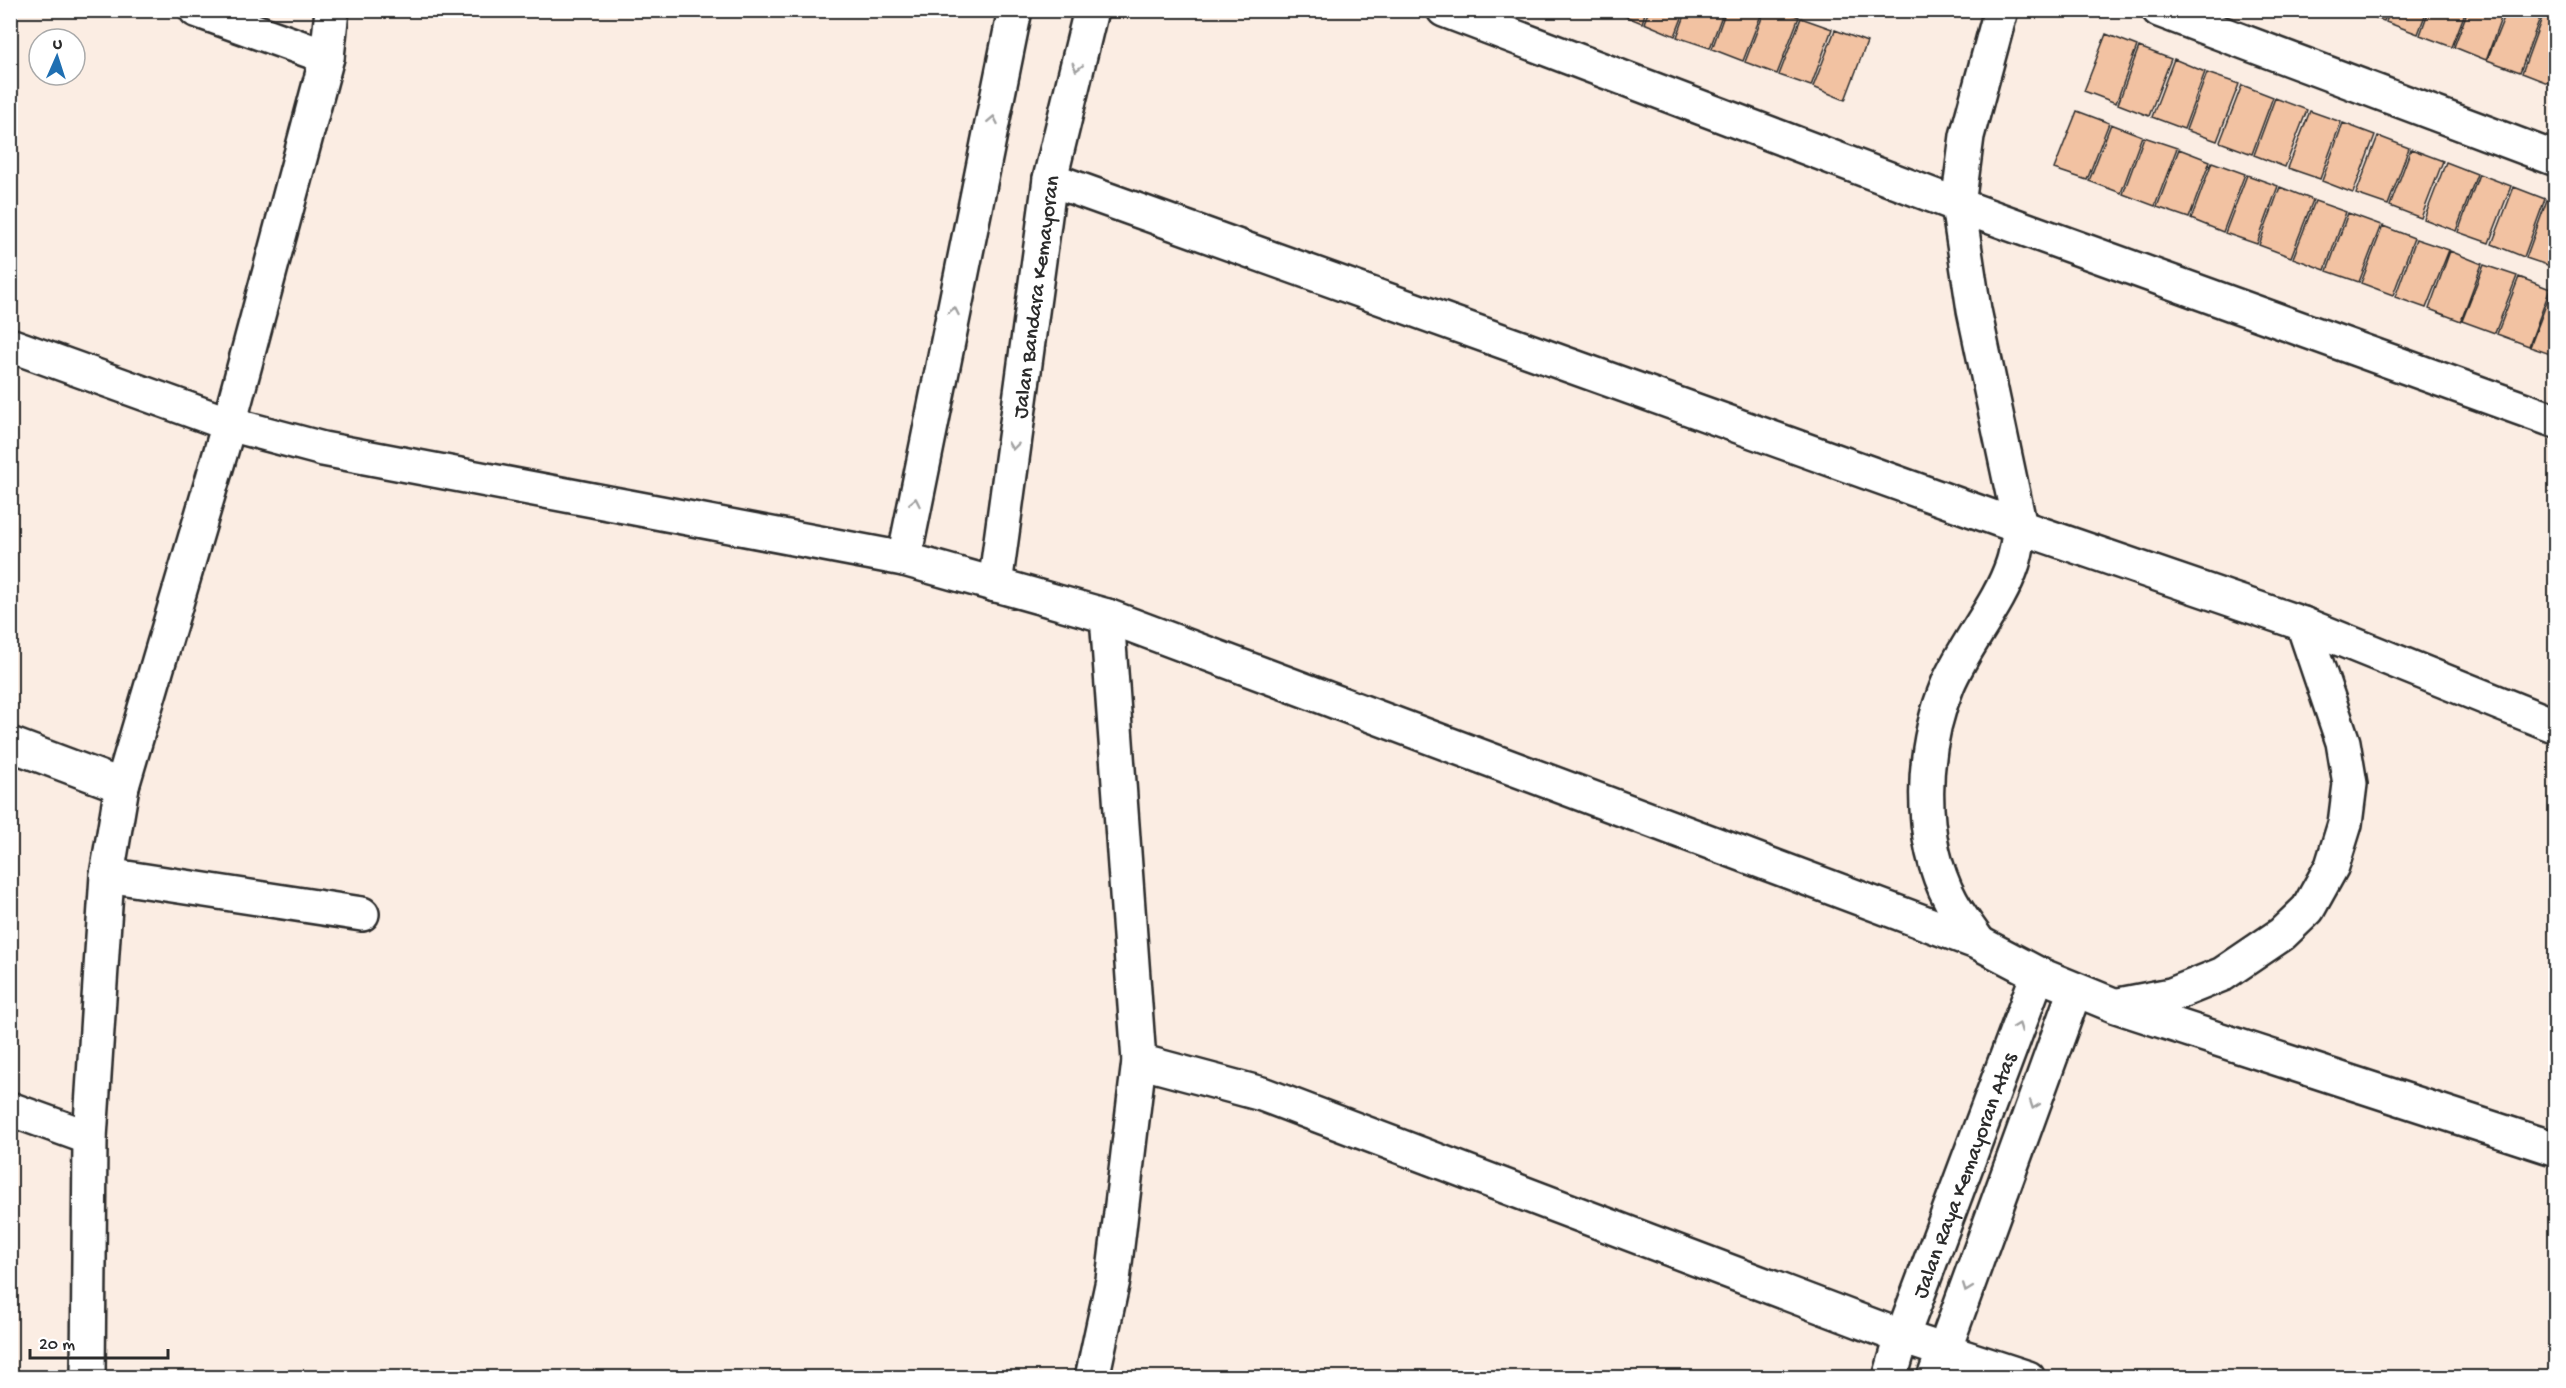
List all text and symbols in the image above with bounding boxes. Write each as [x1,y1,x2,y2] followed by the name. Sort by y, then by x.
[27,27,87,87] north arrow
[52,36,63,55] text: U
[1071,62,1084,72] one-way arrow
[986,115,999,125] one-way arrow
[1009,174,1067,420] street label: Jalan Bandara Kemayoran
[947,306,960,316] one-way arrow
[1008,441,1020,450] one-way arrow
[908,497,921,507] one-way arrow
[2011,1022,2024,1033] one-way arrow
[1909,1049,2025,1303] street label: Jalan Raya Kemayoran Atas
[2028,1099,2041,1109] one-way arrow
[1962,1282,1974,1293] one-way arrow
[30,1322,168,1360] scale bar
[39,1335,75,1356] text: 20 m

